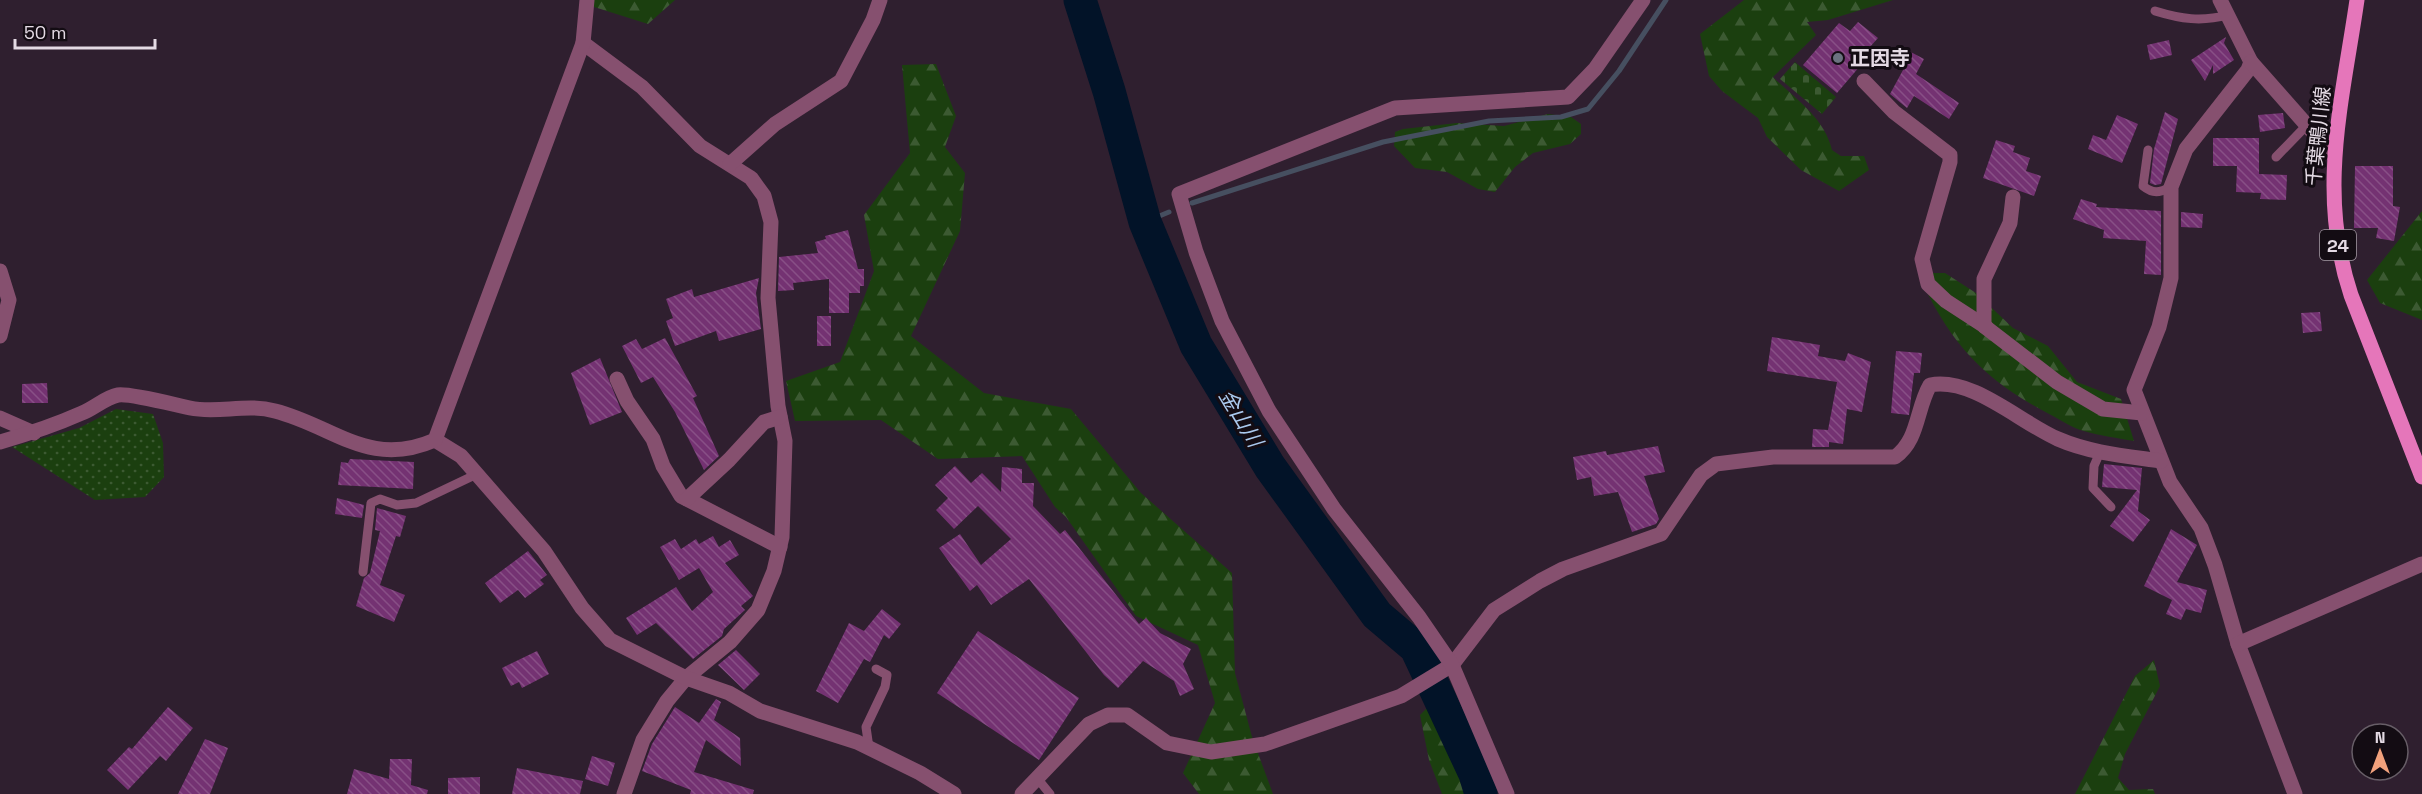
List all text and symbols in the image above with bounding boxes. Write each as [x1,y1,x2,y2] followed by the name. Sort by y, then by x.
[15,12,154,50] scale bar
[24,21,66,44] text: 50 m
[1850,45,1910,71] place label: 正因寺
[1831,51,1845,65] marker: 正因寺
[2300,85,2336,187] street label: 千葉鴨川線
[2320,230,2356,260] road number: 24
[1213,384,1270,454] water label: 金山川
[2350,722,2410,782] north arrow
[2375,727,2385,748] text: N

